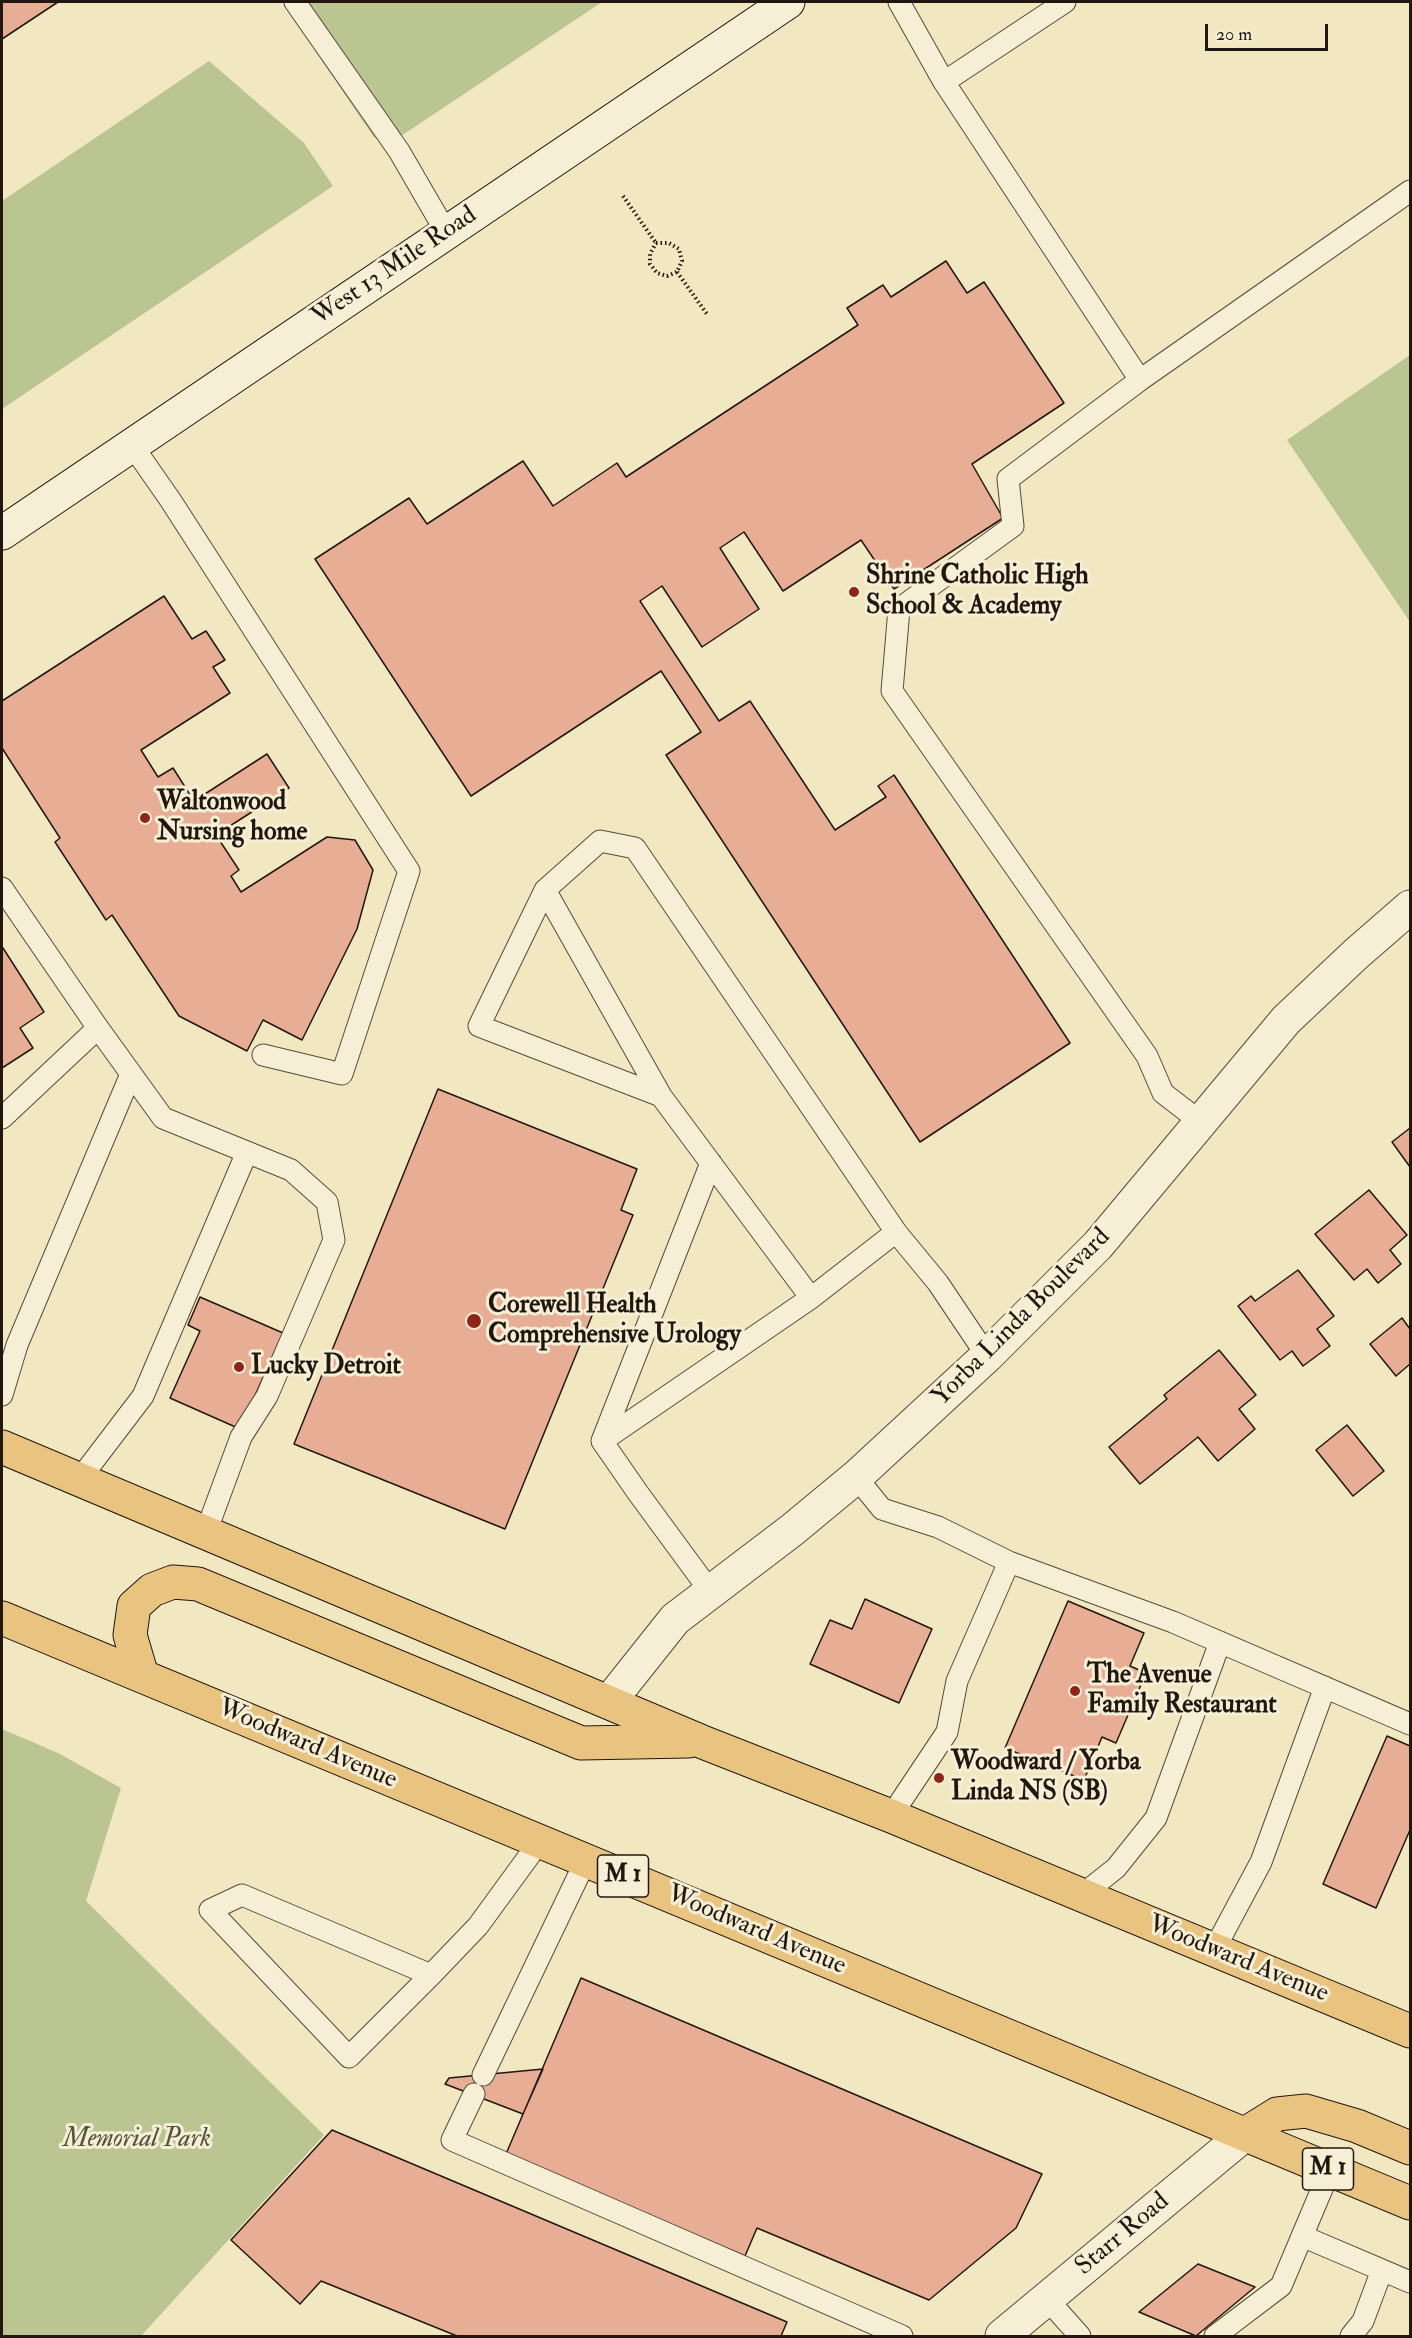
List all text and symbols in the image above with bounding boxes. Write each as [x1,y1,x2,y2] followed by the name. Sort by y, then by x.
[1208,12,1331,50] scale bar
[1216,23,1252,46] text: 20 m
[307,200,483,334] street label: West 13 Mile Road
[866,561,1089,622] place label: Shrine Catholic High School & Academy
[847,585,861,599] marker: Shrine Catholic High School & Academy
[157,787,307,849] place label: Waltonwood Nursing home
[138,811,152,825] marker: Waltonwood Nursing home
[926,1222,1118,1414] street label: Yorba Linda Boulevard
[488,1290,741,1352] place label: Corewell Health Comprehensive Urology
[465,1312,483,1330] marker: Corewell Health Comprehensive Urology
[251,1351,401,1383] place label: Lucky Detroit
[232,1360,246,1374] marker: Lucky Detroit
[1087,1660,1277,1721] place label: The Avenue Family Restaurant
[1068,1684,1082,1698] marker: The Avenue Family Restaurant
[213,1693,401,1797] street label: Woodward Avenue
[951,1747,1141,1808] place label: Woodward / Yorba Linda NS (SB)
[932,1771,946,1785] marker: Woodward / Yorba Linda NS (SB)
[598,1855,648,1897] road number: M 1
[662,1879,850,1983] street label: Woodward Avenue
[1143,1910,1333,2010] street label: Woodward Avenue
[63,2124,211,2156] park label: Memorial Park
[1302,2148,1354,2190] road number: M 1
[1070,2187,1176,2283] street label: Starr Road

